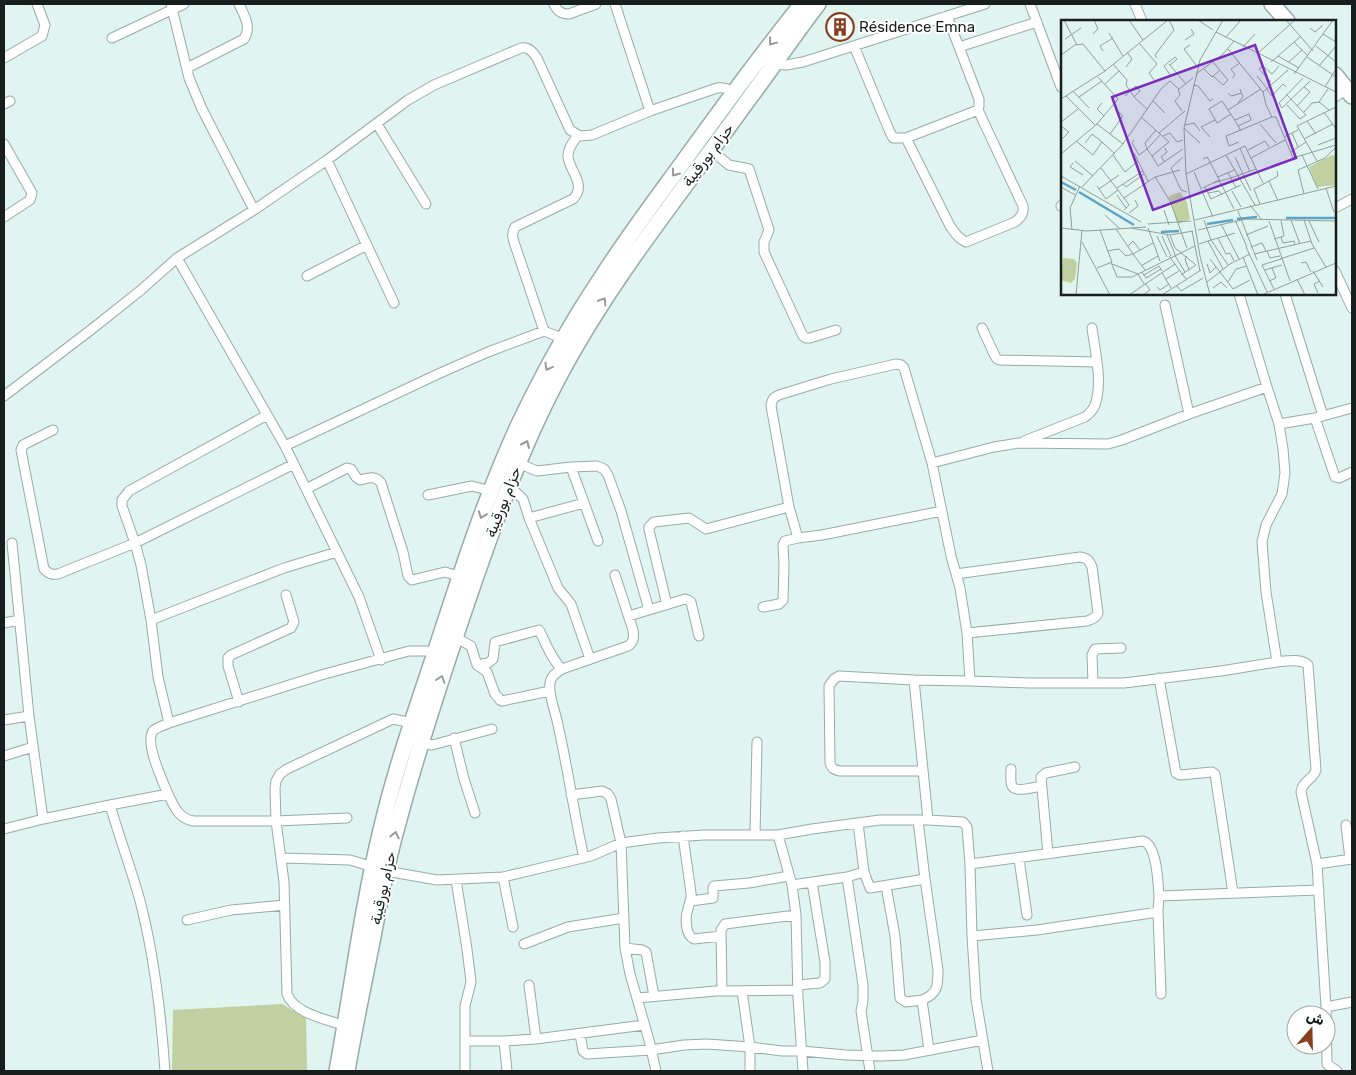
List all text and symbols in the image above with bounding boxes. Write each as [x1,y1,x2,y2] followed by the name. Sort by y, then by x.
[825,12,855,42] building icon: Résidence Emna
[859,18,975,36] place label: Résidence Emna
[1061,20,1336,295] inset map
[769,36,778,46] one-way arrow
[678,120,738,191] street label: حزام بورقيبة
[672,167,681,177] one-way arrow
[597,298,607,307] one-way arrow
[544,362,554,371] one-way arrow
[520,440,531,449] one-way arrow
[481,464,526,540] street label: حزام بورقيبة
[478,511,488,519] one-way arrow
[436,675,446,684] one-way arrow
[389,830,400,839] one-way arrow
[366,850,401,926] street label: حزام بورقيبة
[1286,1005,1336,1055] north arrow
[1304,1007,1327,1029] text: ش

